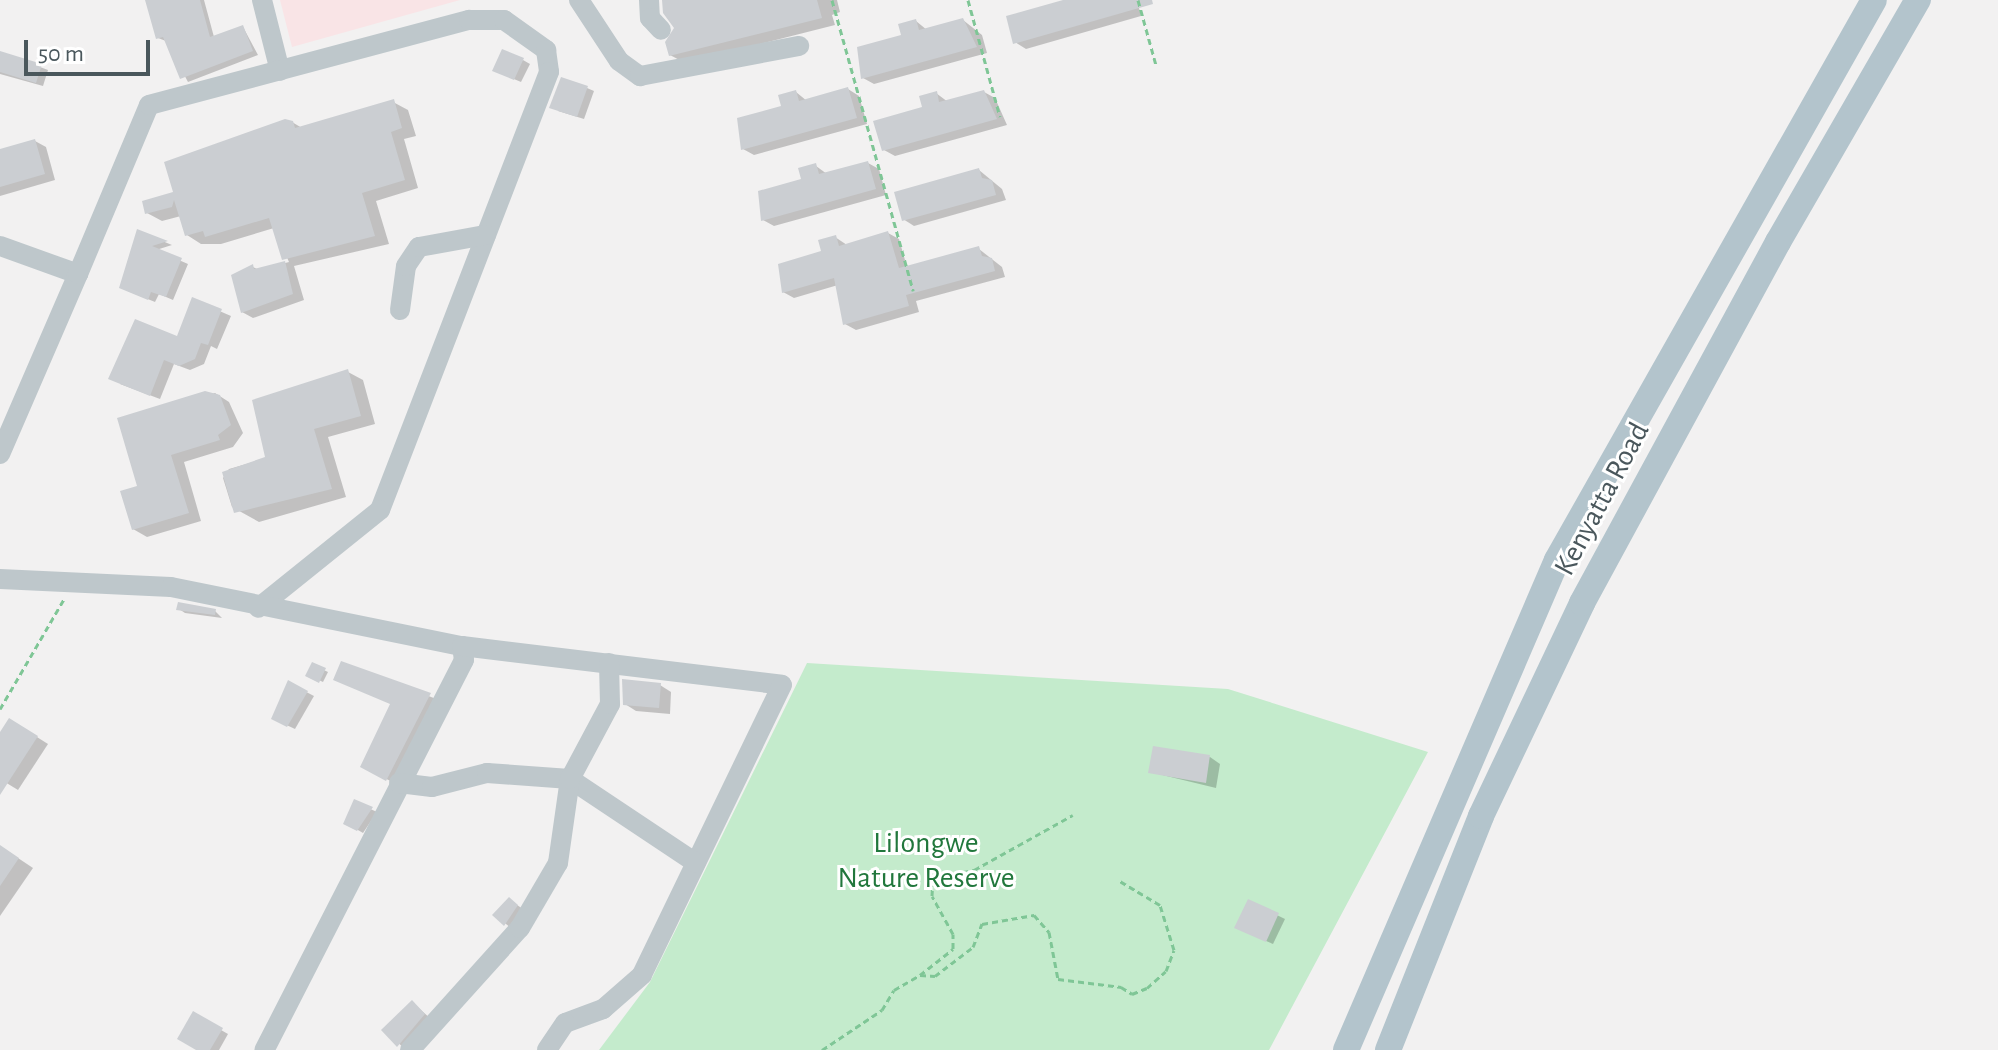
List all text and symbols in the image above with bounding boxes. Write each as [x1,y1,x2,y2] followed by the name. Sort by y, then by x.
[28,24,154,74] scale bar
[38,42,84,66] text: 50 m
[1547,416,1657,582] street label: Kenyatta Road
[837,825,1015,896] park label: Lilongwe Nature Reserve

